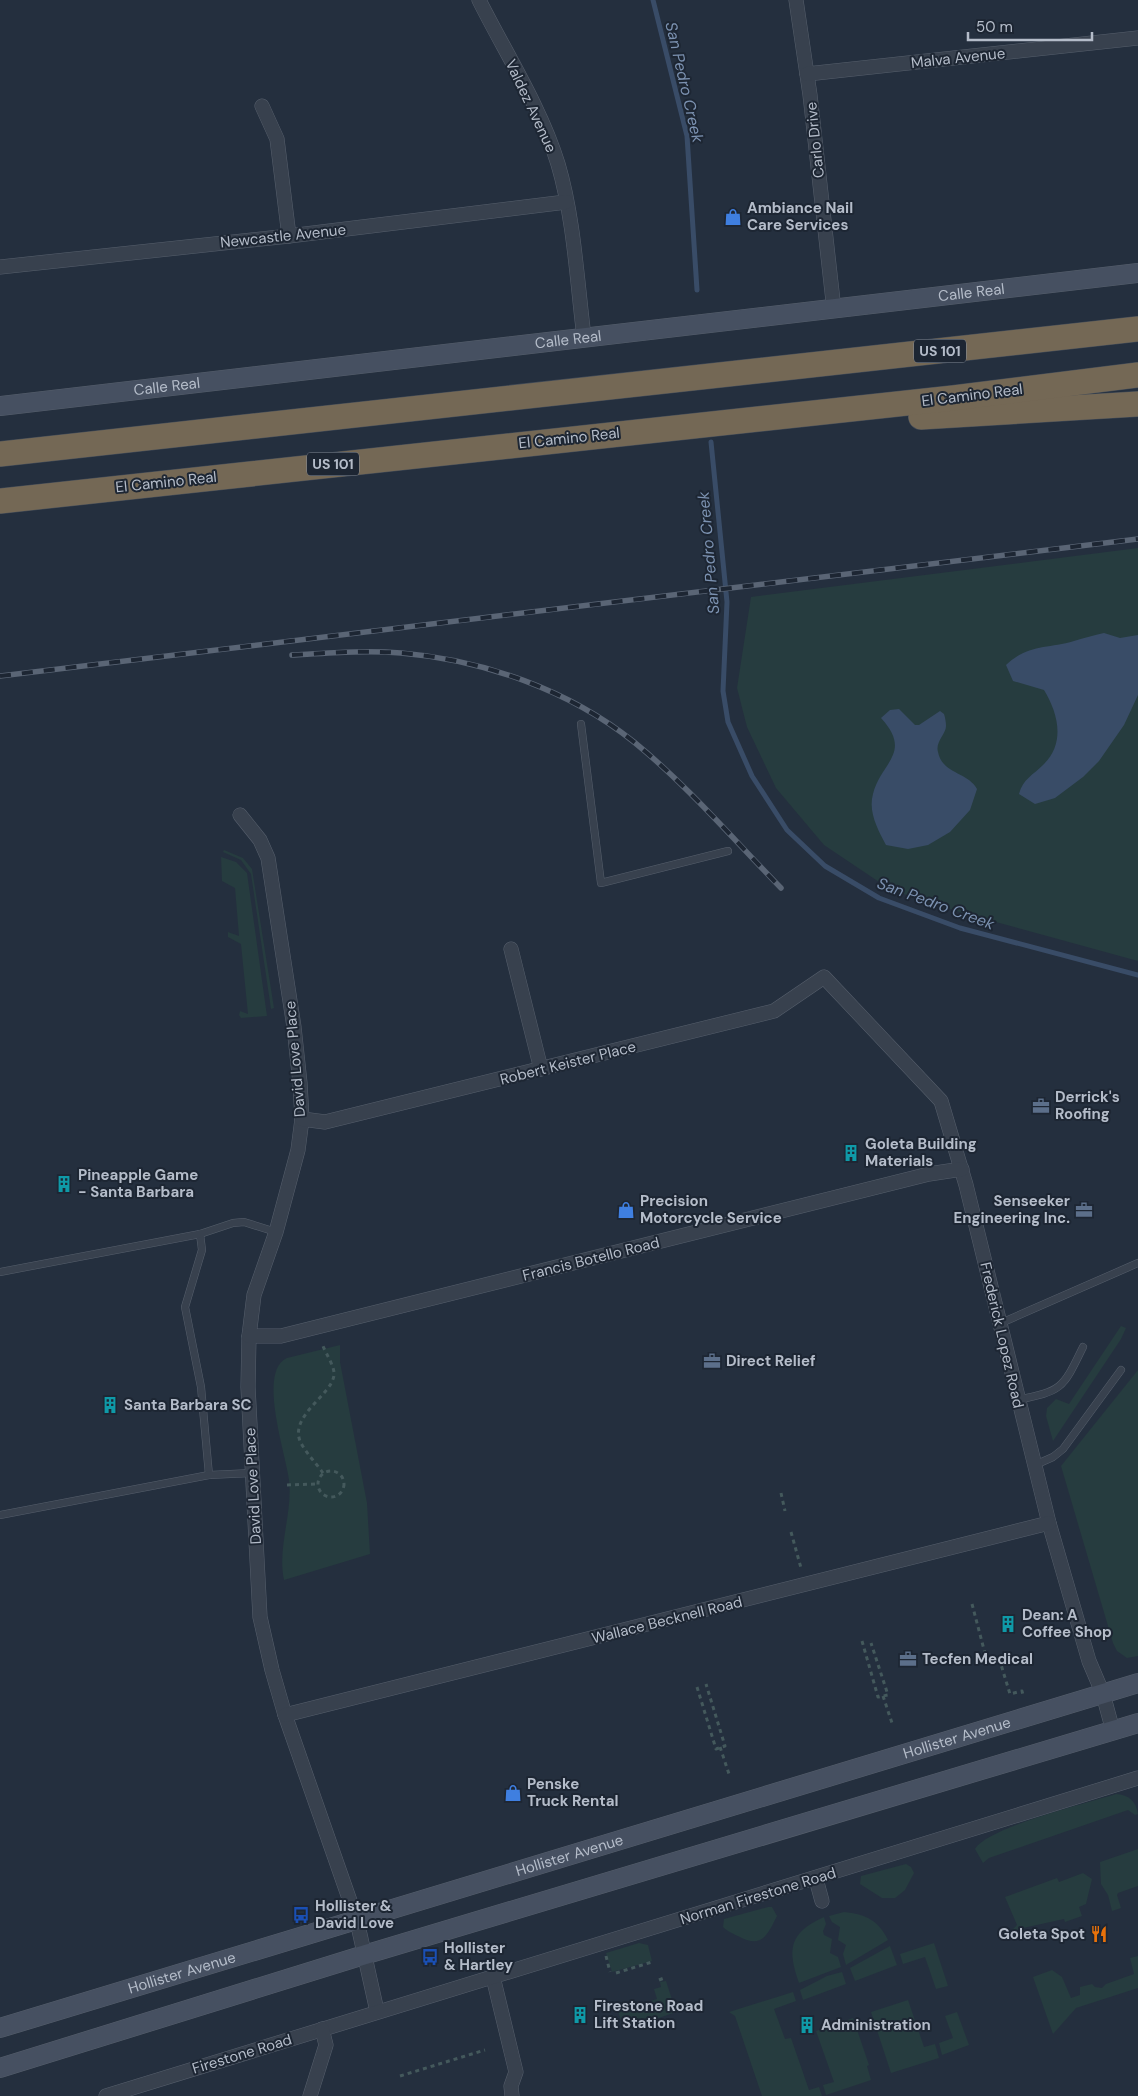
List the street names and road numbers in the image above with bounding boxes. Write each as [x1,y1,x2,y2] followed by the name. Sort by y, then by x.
[910,43,1006,73] street label: Malva Avenue
[501,56,561,156] street label: Valdez Avenue
[801,101,829,179] street label: Carlo Drive
[219,219,347,253] street label: Newcastle Avenue
[937,279,1006,306] street label: Calle Real
[534,326,602,353] street label: Calle Real
[914,340,966,362] road number: US 101
[133,373,201,400] street label: Calle Real
[920,379,1024,411] street label: El Camino Real
[517,423,621,453] street label: El Camino Real
[307,452,359,476] road number: US 101
[114,467,218,497] street label: El Camino Real
[280,1000,310,1118] street label: David Love Place
[498,1036,638,1090] street label: Robert Keister Place
[520,1232,662,1286] street label: Francis Botello Road
[975,1260,1029,1410] street label: Frederick Lopez Road
[240,1427,266,1545] street label: David Love Place
[590,1592,744,1648] street label: Wallace Becknell Road
[901,1712,1013,1764] street label: Hollister Avenue
[513,1830,626,1881] street label: Hollister Avenue
[678,1863,838,1929] street label: Norman Firestone Road
[126,1947,238,1999] street label: Hollister Avenue
[190,2029,294,2079] street label: Firestone Road

